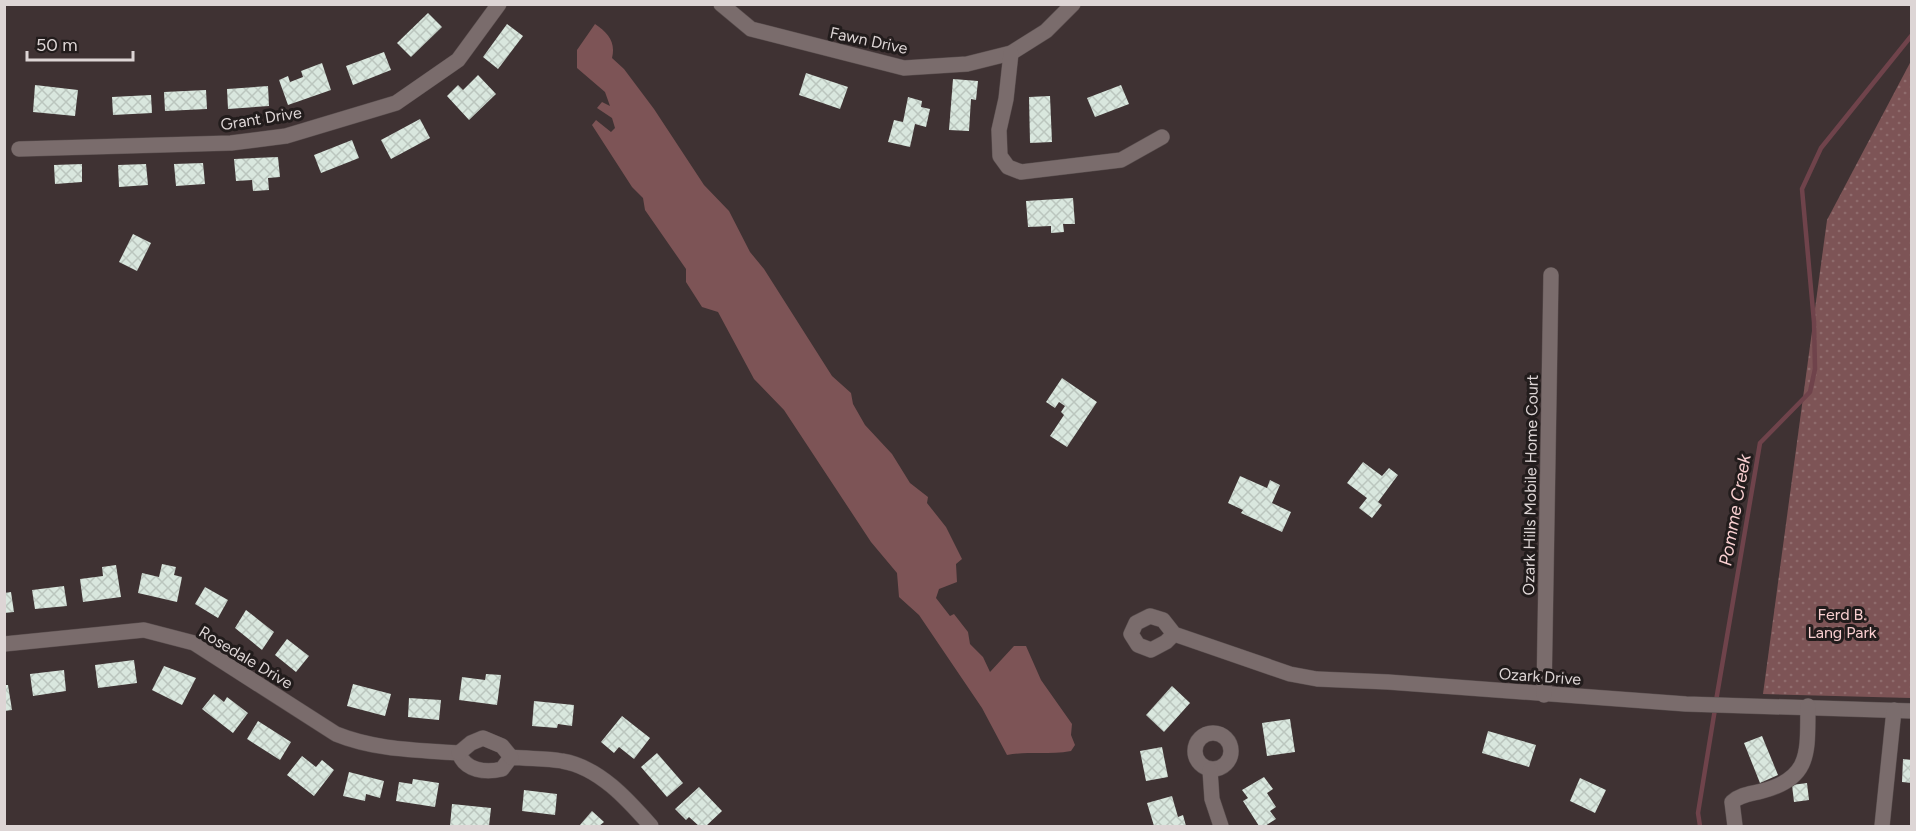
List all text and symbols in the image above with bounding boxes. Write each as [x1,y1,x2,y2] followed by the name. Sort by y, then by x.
[828,23,910,58] street label: Fawn Drive
[27,24,134,62] scale bar
[36,34,78,56] text: 50 m
[219,103,303,134] street label: Grant Drive
[1519,375,1542,595] street label: Ozark Hills Mobile Home Court
[1714,451,1756,568] water label: Pomme Creek
[1807,605,1877,642] park label: Ferd B. Lang Park
[195,622,296,693] street label: Rosedale Drive
[1498,664,1582,689] street label: Ozark Drive

